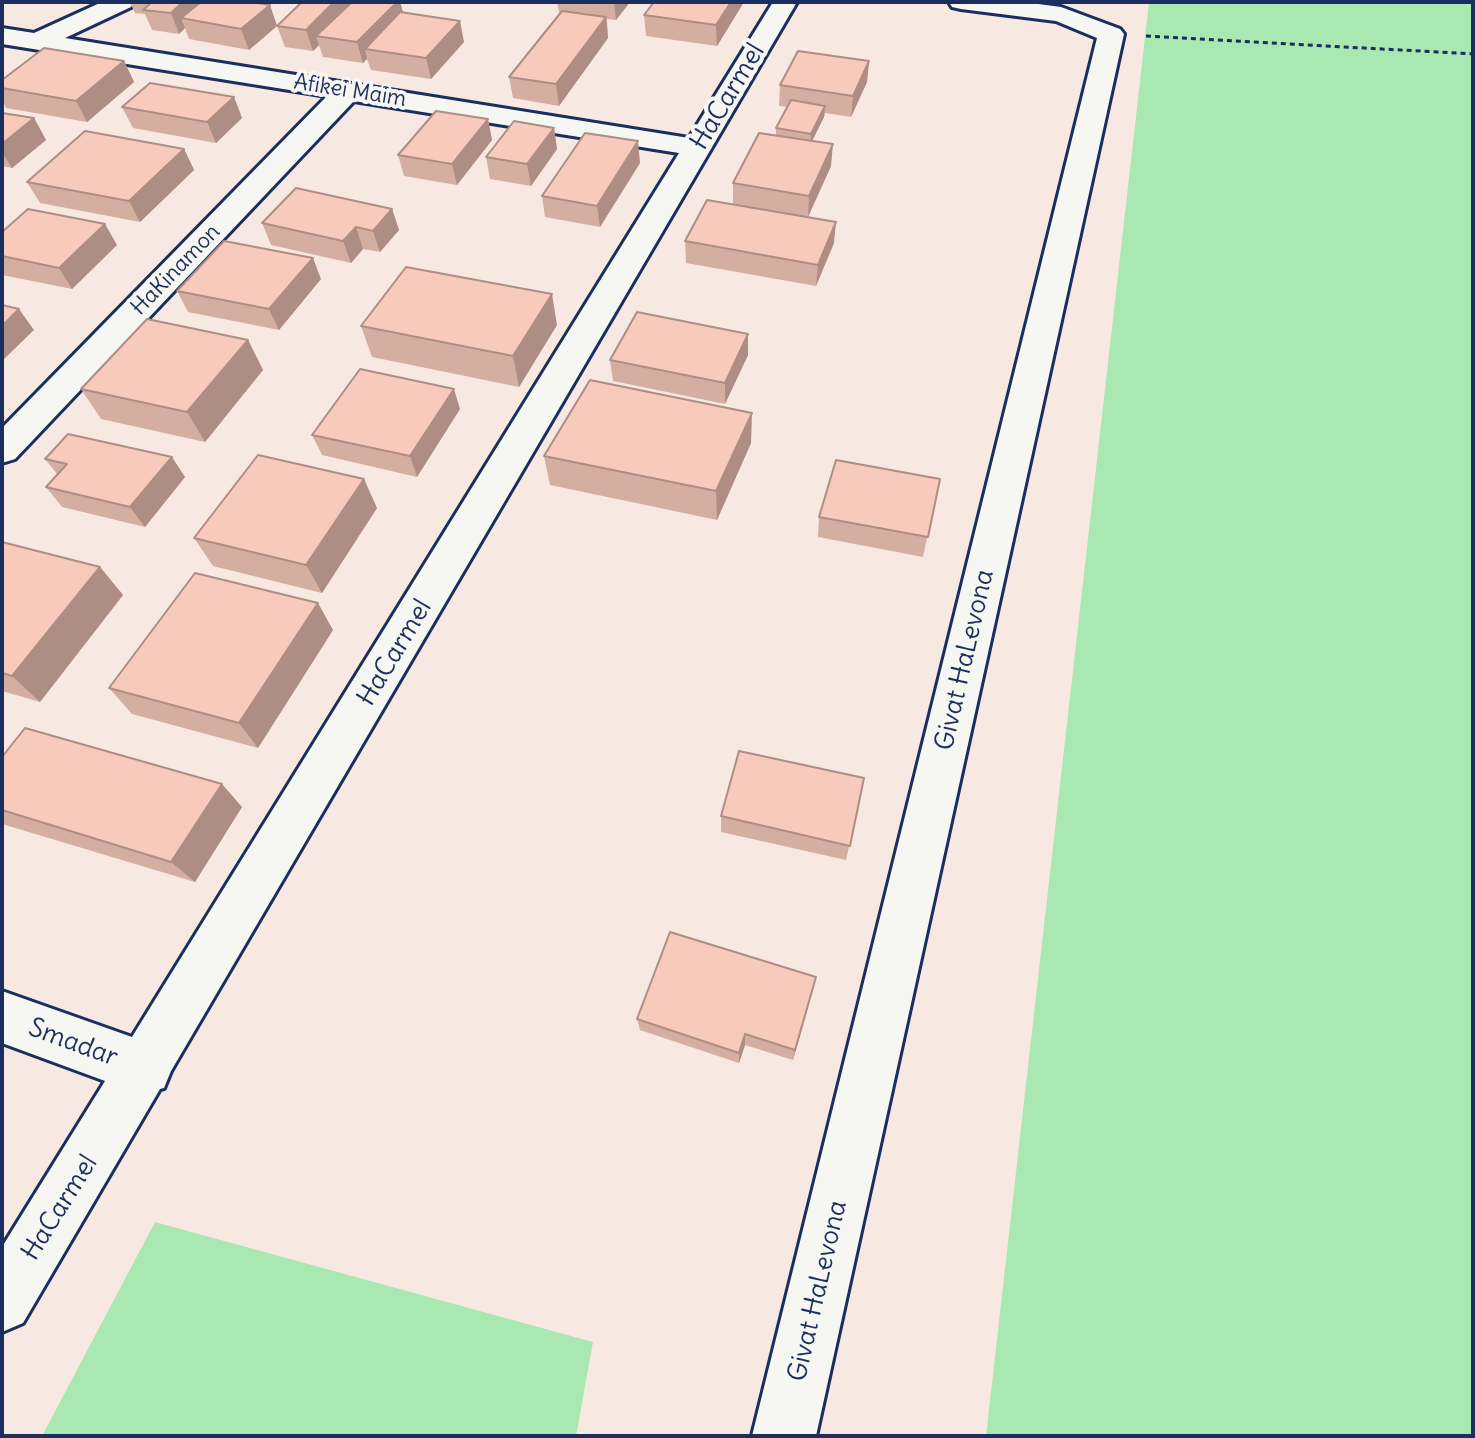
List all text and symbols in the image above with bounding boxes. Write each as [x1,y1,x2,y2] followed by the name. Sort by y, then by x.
[684,38,772,156] street label: HaCarmel
[292,69,408,113] street label: Afikei Maim
[126,219,226,321] street label: HaKinamon
[929,567,1001,753] street label: Givat HaLevona
[351,594,439,712] street label: HaCarmel
[24,1012,122,1074] street label: Smadar
[15,1150,105,1266] street label: HaCarmel
[782,1198,854,1384] street label: Givat HaLevona

